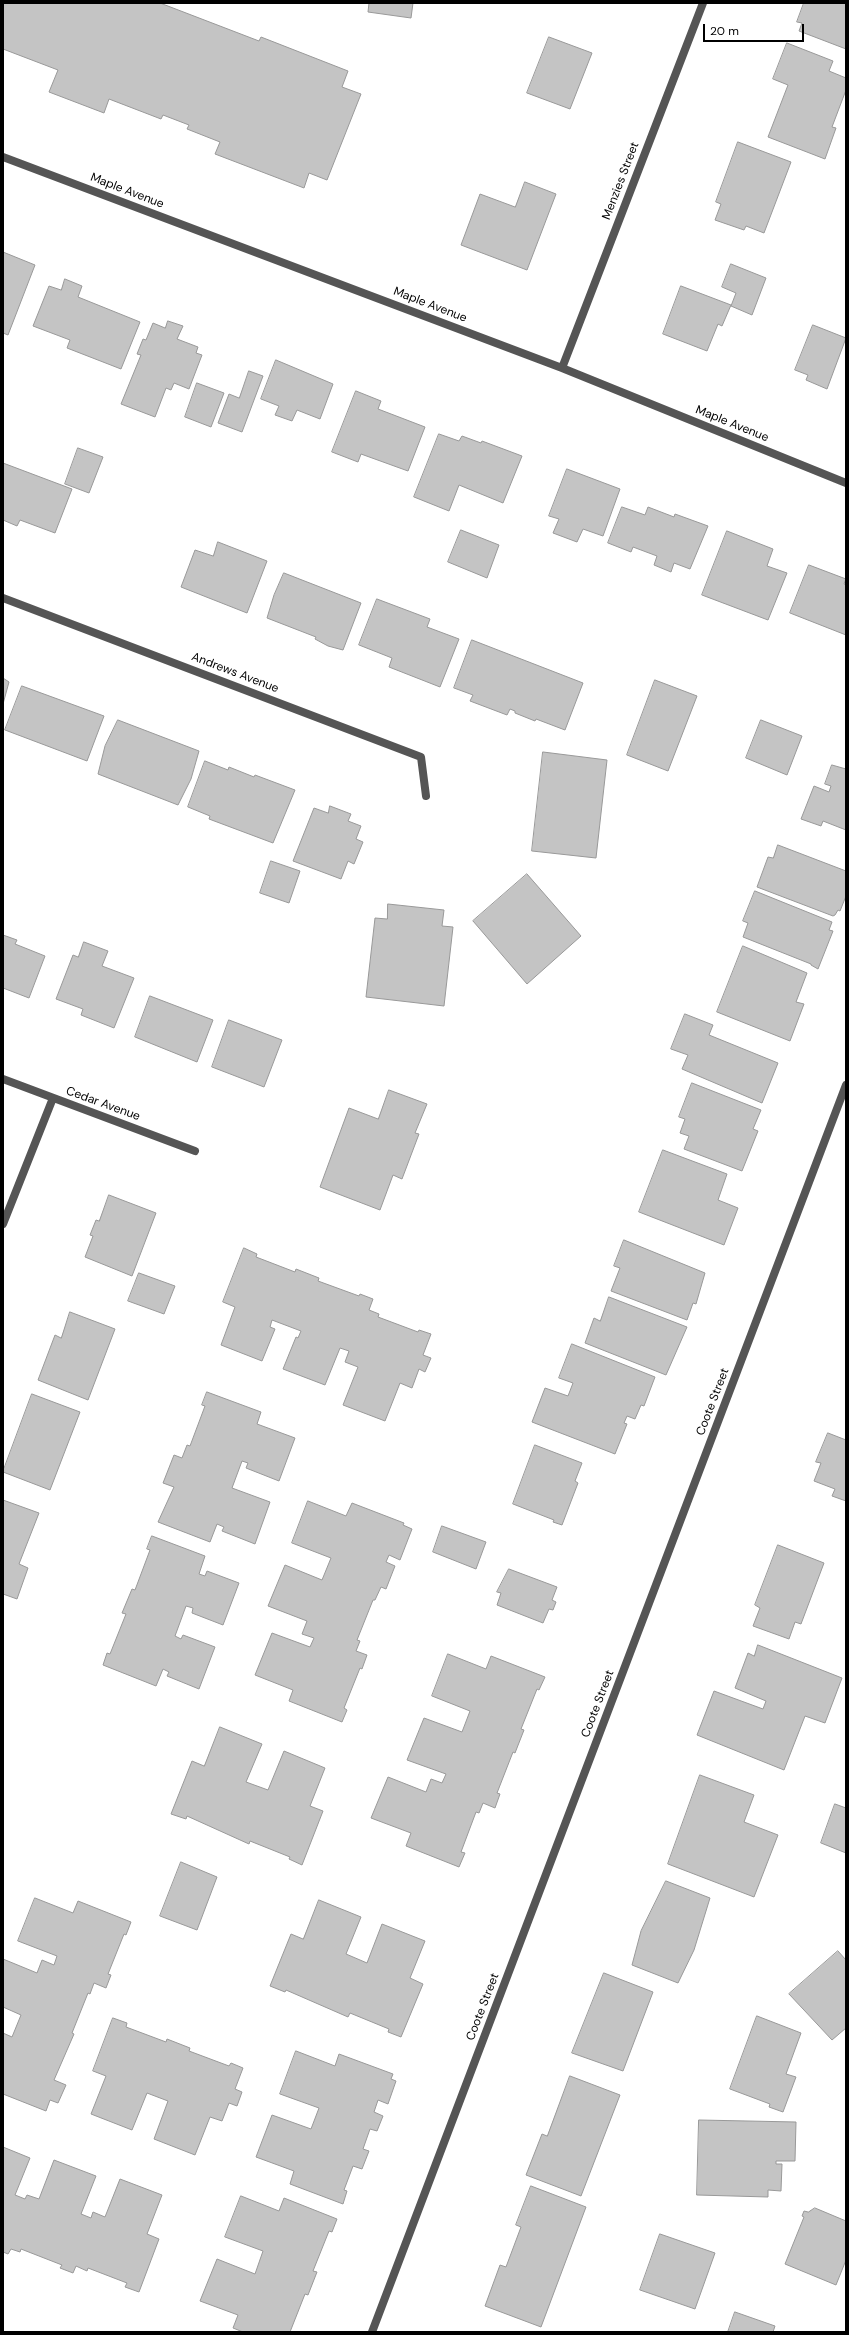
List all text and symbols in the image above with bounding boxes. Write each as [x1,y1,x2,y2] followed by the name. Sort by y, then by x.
[705,16,806,42] scale bar
[710,23,739,39] text: 20 m
[600,140,642,222] street label: Menzies Street
[88,170,166,212] street label: Maple Avenue
[391,284,469,326] street label: Maple Avenue
[693,403,771,445] street label: Maple Avenue
[189,650,281,696] street label: Andrews Avenue
[64,1084,142,1124] street label: Cedar Avenue
[694,1366,732,1438] street label: Coote Street
[579,1668,617,1740] street label: Coote Street
[464,1971,502,2043] street label: Coote Street

